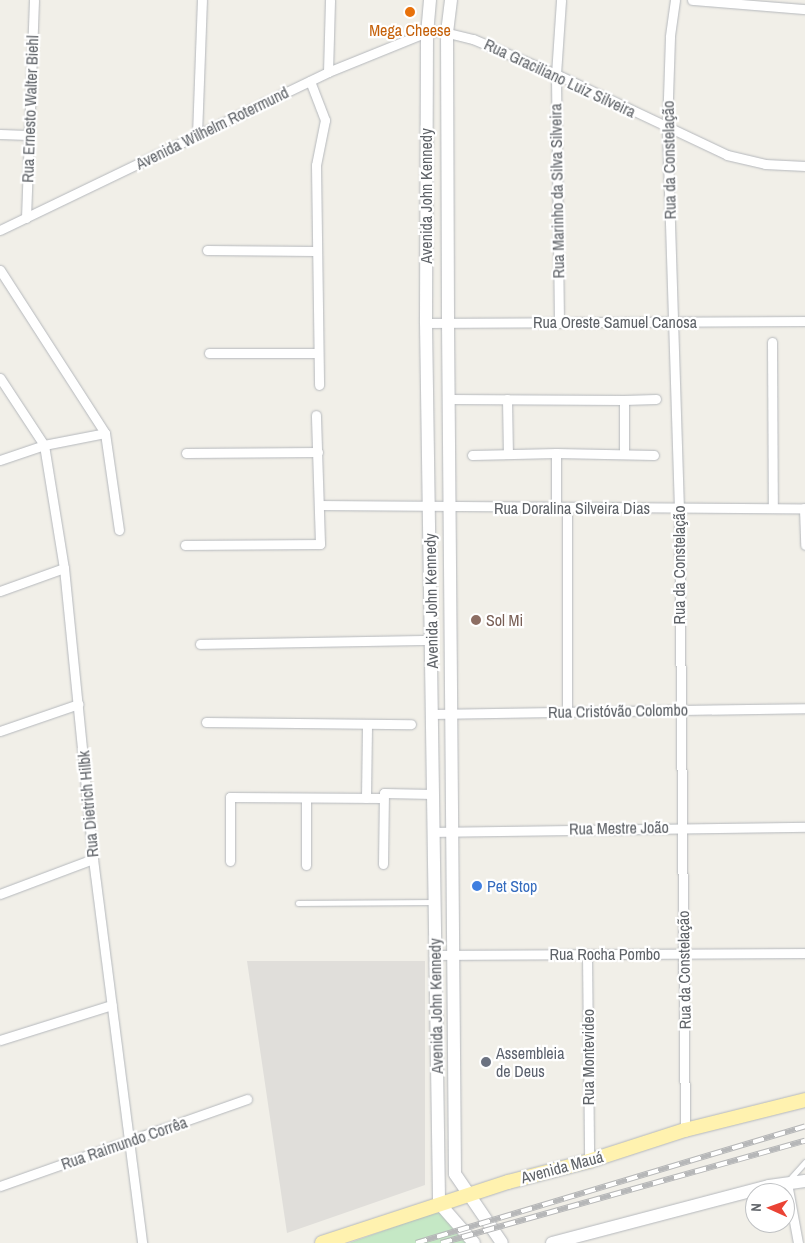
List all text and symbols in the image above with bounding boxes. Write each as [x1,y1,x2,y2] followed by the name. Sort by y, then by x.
[404,6,416,18] marker: Mega Cheese
[369,20,451,40] place label: Mega Cheese
[481,34,639,122] street label: Rua Graciliano Luiz Silveira
[18,35,42,183] street label: Rua Ernesto Walter Biehl
[133,83,291,173] street label: Avenida Wilhelm Rotermund
[658,100,680,220] street label: Rua da Constelação
[546,103,568,279] street label: Rua Marinho da Silva Silveira
[416,128,436,264] street label: Avenida John Kennedy
[533,312,697,332] street label: Rua Oreste Samuel Canosa
[494,498,650,518] street label: Rua Doralina Silveira Dias
[669,506,689,624] street label: Rua da Constelação
[420,533,442,669] street label: Avenida John Kennedy
[486,610,523,630] place label: Sol Mi
[470,614,482,626] marker: Sol Mi
[548,700,688,722] street label: Rua Cristóvão Colombo
[74,750,102,858] street label: Rua Dietrich Hilbk
[569,818,669,838] street label: Rua Mestre João
[487,876,537,896] place label: Pet Stop
[471,880,483,892] marker: Pet Stop
[673,910,695,1030] street label: Rua da Constelação
[425,938,447,1074] street label: Avenida John Kennedy
[550,944,660,964] street label: Rua Rocha Pombo
[578,1009,598,1105] street label: Rua Montevideo
[496,1043,565,1081] place label: Assembleia de Deus
[480,1056,492,1068] marker: Assembleia de Deus
[58,1112,190,1174] street label: Rua Raimundo Corrêa
[519,1147,605,1187] street label: Avenida Mauá
[745,1183,795,1233] north arrow
[747,1203,765,1212] text: N

